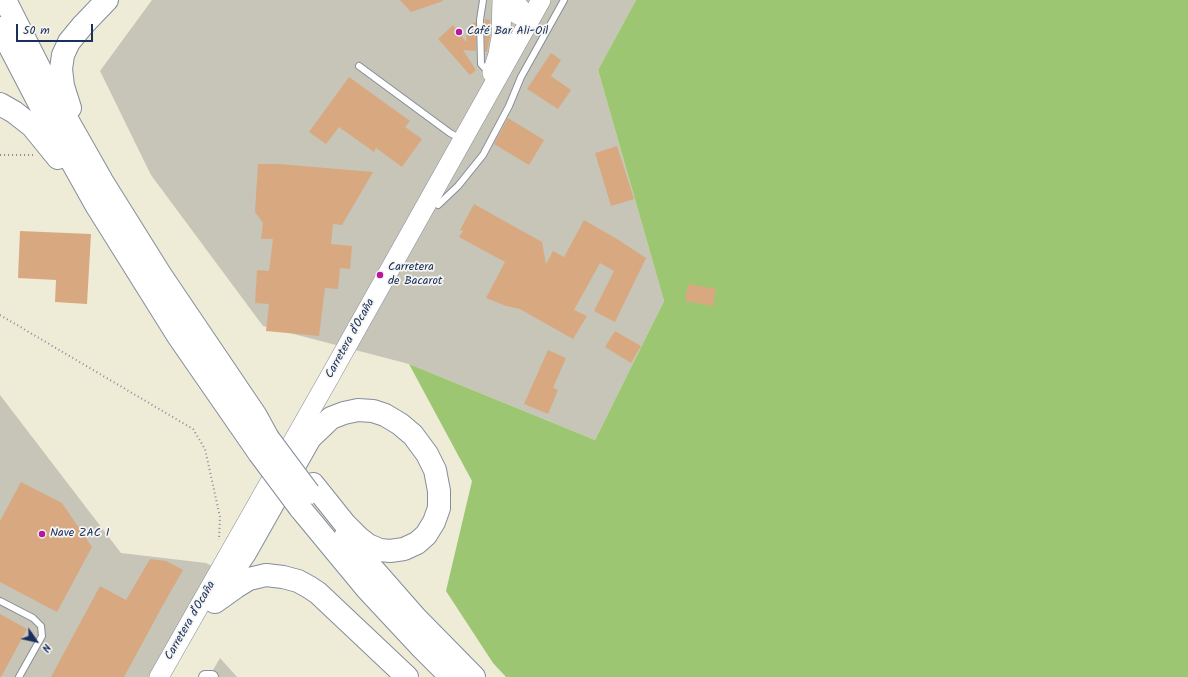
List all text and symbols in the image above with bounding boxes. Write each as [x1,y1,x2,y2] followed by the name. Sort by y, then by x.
[18,16,95,42] scale bar
[23,21,50,40] text: 50 m
[467,25,548,39] place label: Café Bar Ali-Oil
[454,27,464,37] marker: Café Bar Ali-Oil
[388,261,442,289] place label: Carretera de Bacarot
[375,270,385,280] marker: Carretera de Bacarot
[323,297,379,381] street label: Carretera d'Ocaña
[50,527,109,541] place label: Nave ZAC I
[37,529,47,539] marker: Nave ZAC I
[163,579,219,663] street label: Carretera d'Ocaña
[16,621,56,661] north arrow
[37,640,55,656] text: N

